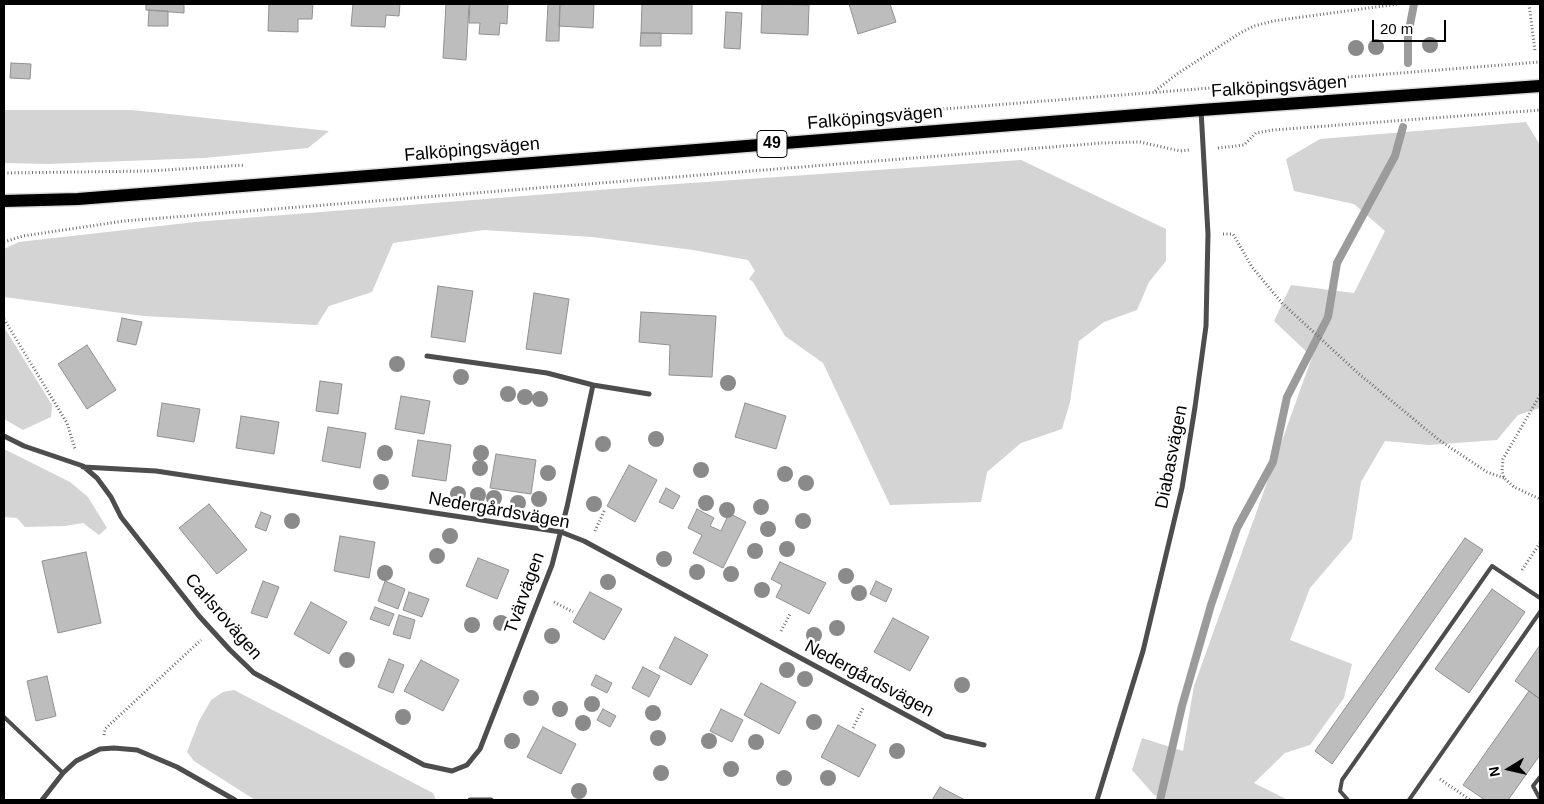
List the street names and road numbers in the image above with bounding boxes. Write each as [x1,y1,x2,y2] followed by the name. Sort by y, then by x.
[1210,71,1348,103] street label: Falköpingsvägen
[806,101,944,135] street label: Falköpingsvägen
[757,130,787,158] road number: 49
[403,133,541,167] street label: Falköpingsvägen
[1151,403,1193,511] street label: Diabasvägen
[427,488,571,534] street label: Nedergårdsvägen
[500,549,550,637] street label: Tvärvägen
[180,570,266,664] street label: Carlsrovägen
[801,636,937,722] street label: Nedergårdsvägen

